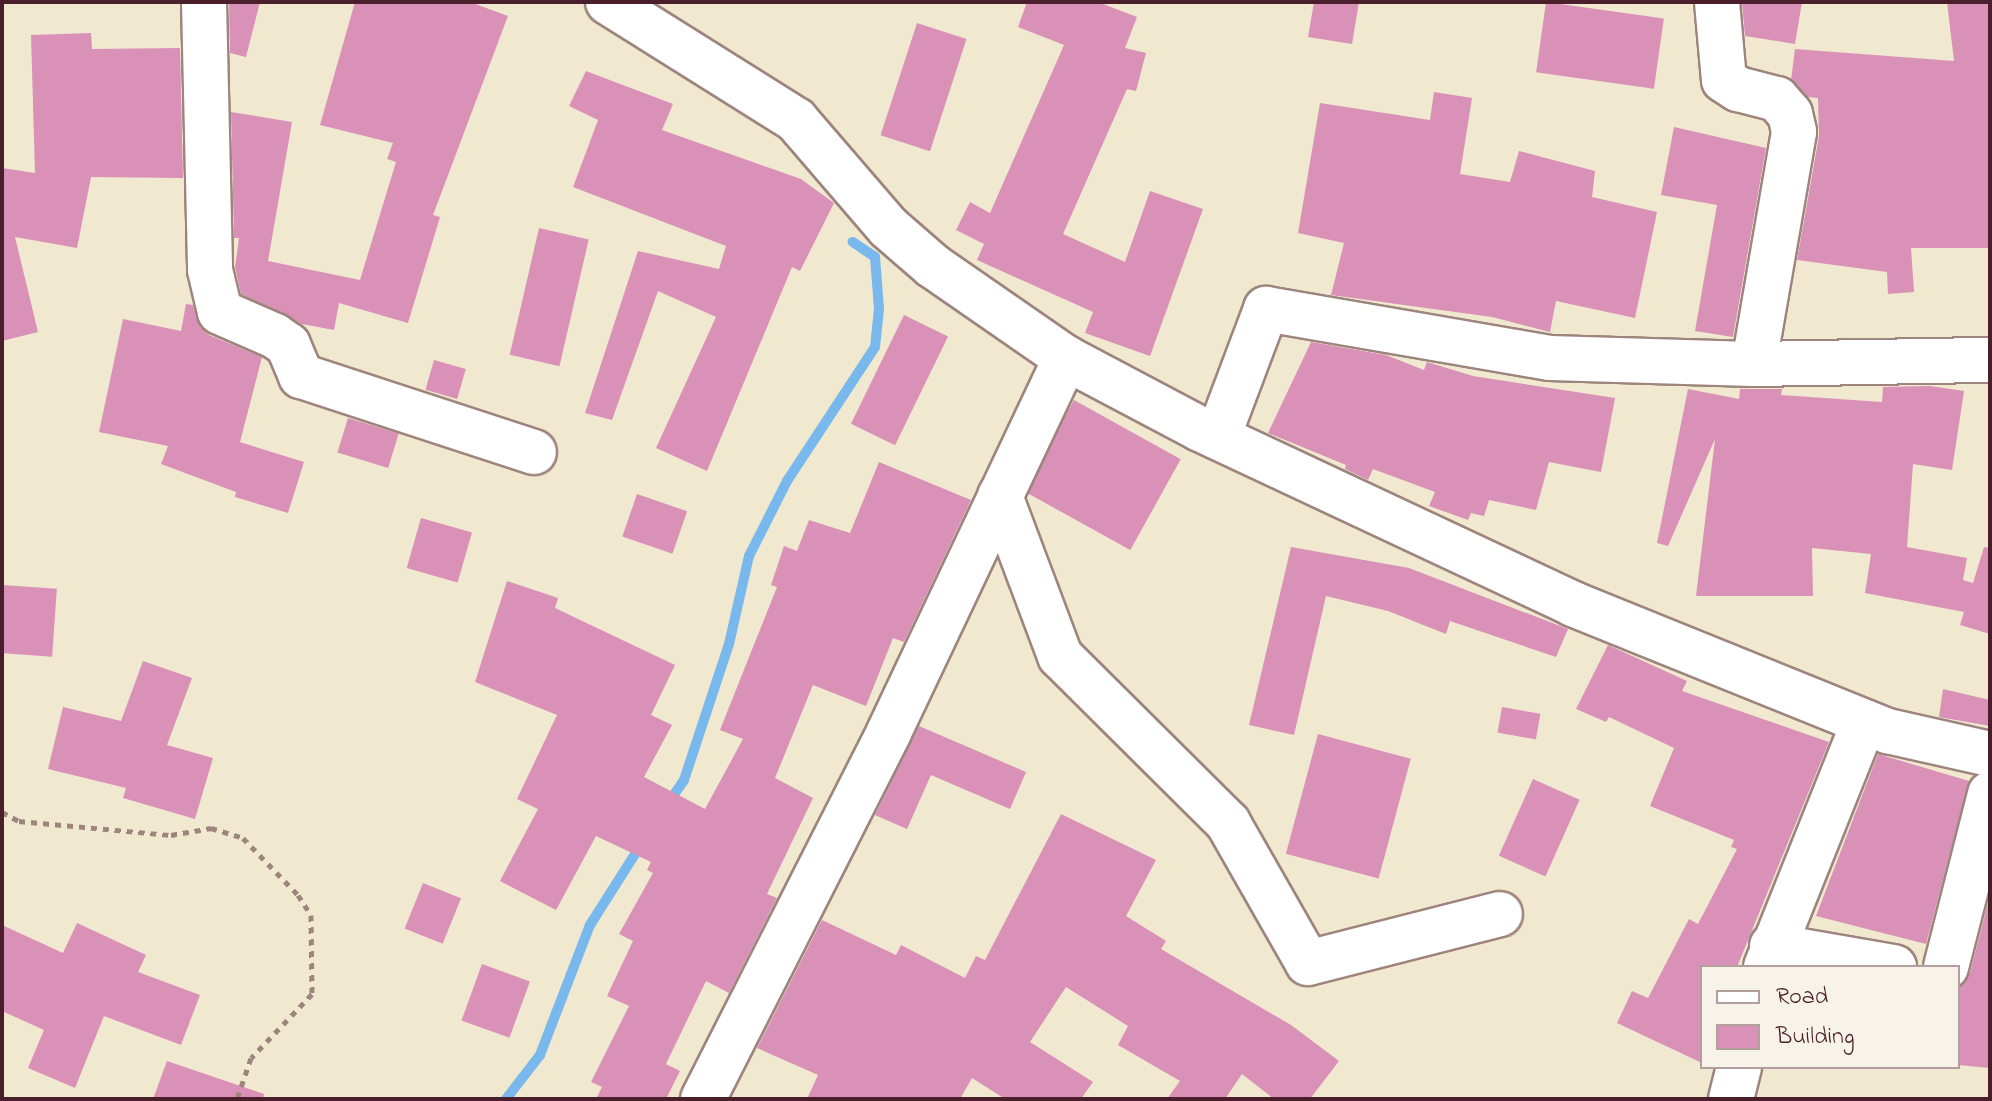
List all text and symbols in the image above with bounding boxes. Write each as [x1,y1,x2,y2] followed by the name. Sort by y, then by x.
[1700,965,1960,1069] legend
[1776,980,1828,1015] text: Road
[1776,1020,1855,1055] text: Building

